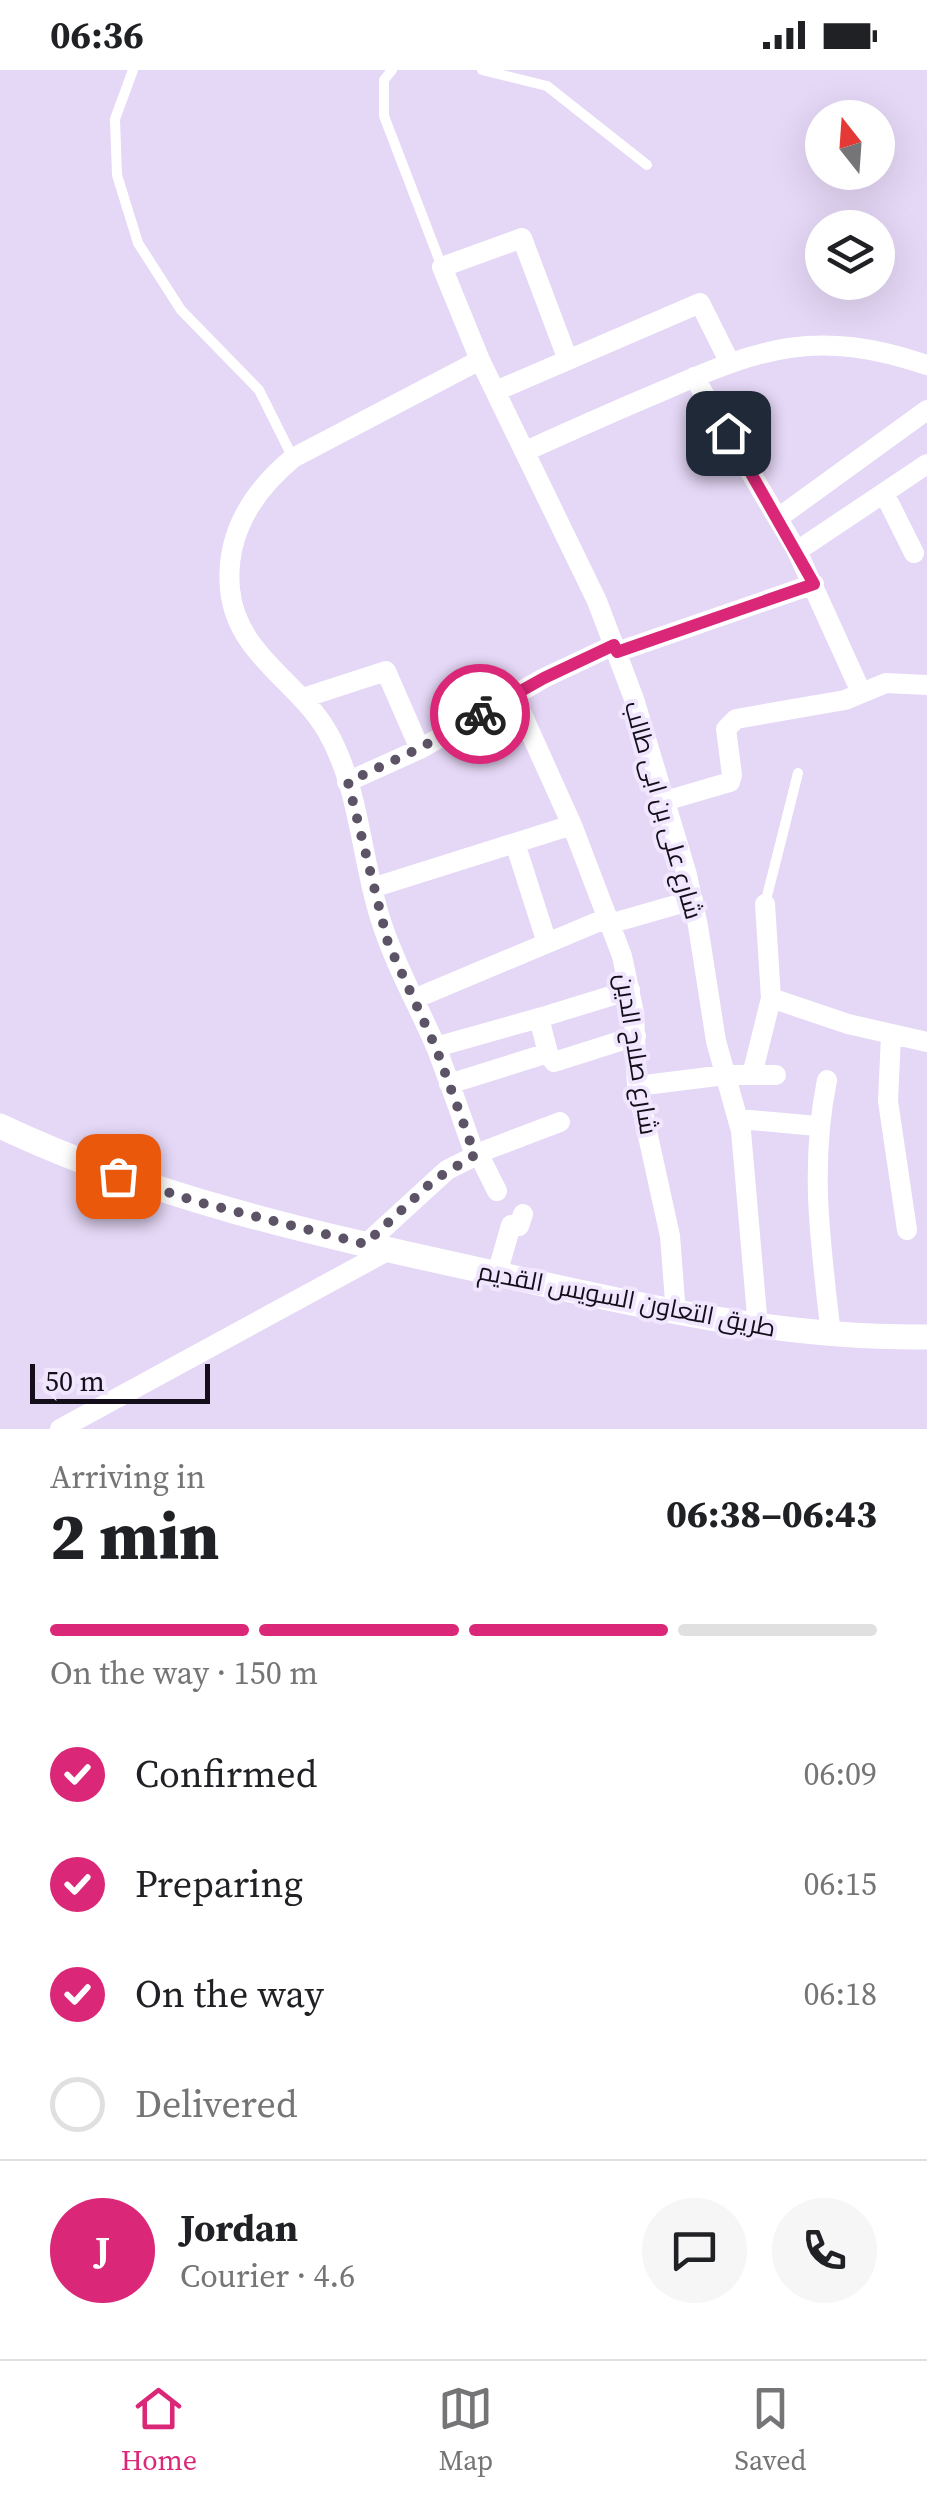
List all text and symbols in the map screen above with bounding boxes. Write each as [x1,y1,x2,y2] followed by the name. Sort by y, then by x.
[50,9,144,61] text: 06:36
[805,100,895,190] north arrow
[805,100,895,300] map controls
[805,210,895,300] button: layers
[686,391,771,476] pin
[701,406,756,461] icon: home
[430,664,530,764] courier
[453,687,508,742] icon: bike
[617,697,711,923] street label: شارع على بن ابى طالب
[607,971,667,1137] street label: شارع صلاح الدين
[76,1134,161,1219] pin
[91,1149,146,1204] icon: bag
[475,1253,779,1346] street label: طريق التعاون السويس القديم
[30,1359,210,1404] scale bar
[45,1362,105,1400] text: 50 m
[50,1455,205,1499] text: Arriving in
[666,1488,877,1540] text: 06:38–06:43
[50,1492,220,1581] text: 2 min
[50,1651,318,1695] text: On the way · 150 m
[50,1747,105,1802] icon: check
[135,1748,317,1800] text: Confirmed
[803,1752,877,1796] text: 06:09
[50,1857,105,1912] icon: check
[135,1858,303,1910] text: Preparing
[803,1862,877,1906] text: 06:15
[50,1967,105,2022] icon: check
[135,1968,324,2020] text: On the way
[803,1972,877,2016] text: 06:18
[135,2078,298,2130] text: Delivered
[642,2198,747,2303] button: chat
[772,2198,877,2303] button: phone
[180,2202,298,2254] text: Jordan
[95,2224,110,2276] text: J
[180,2254,355,2298] text: Courier · 4.6
[121,2381,197,2479] tab: Home
[438,2381,493,2479] tab: Map
[735,2381,806,2479] tab: Saved

